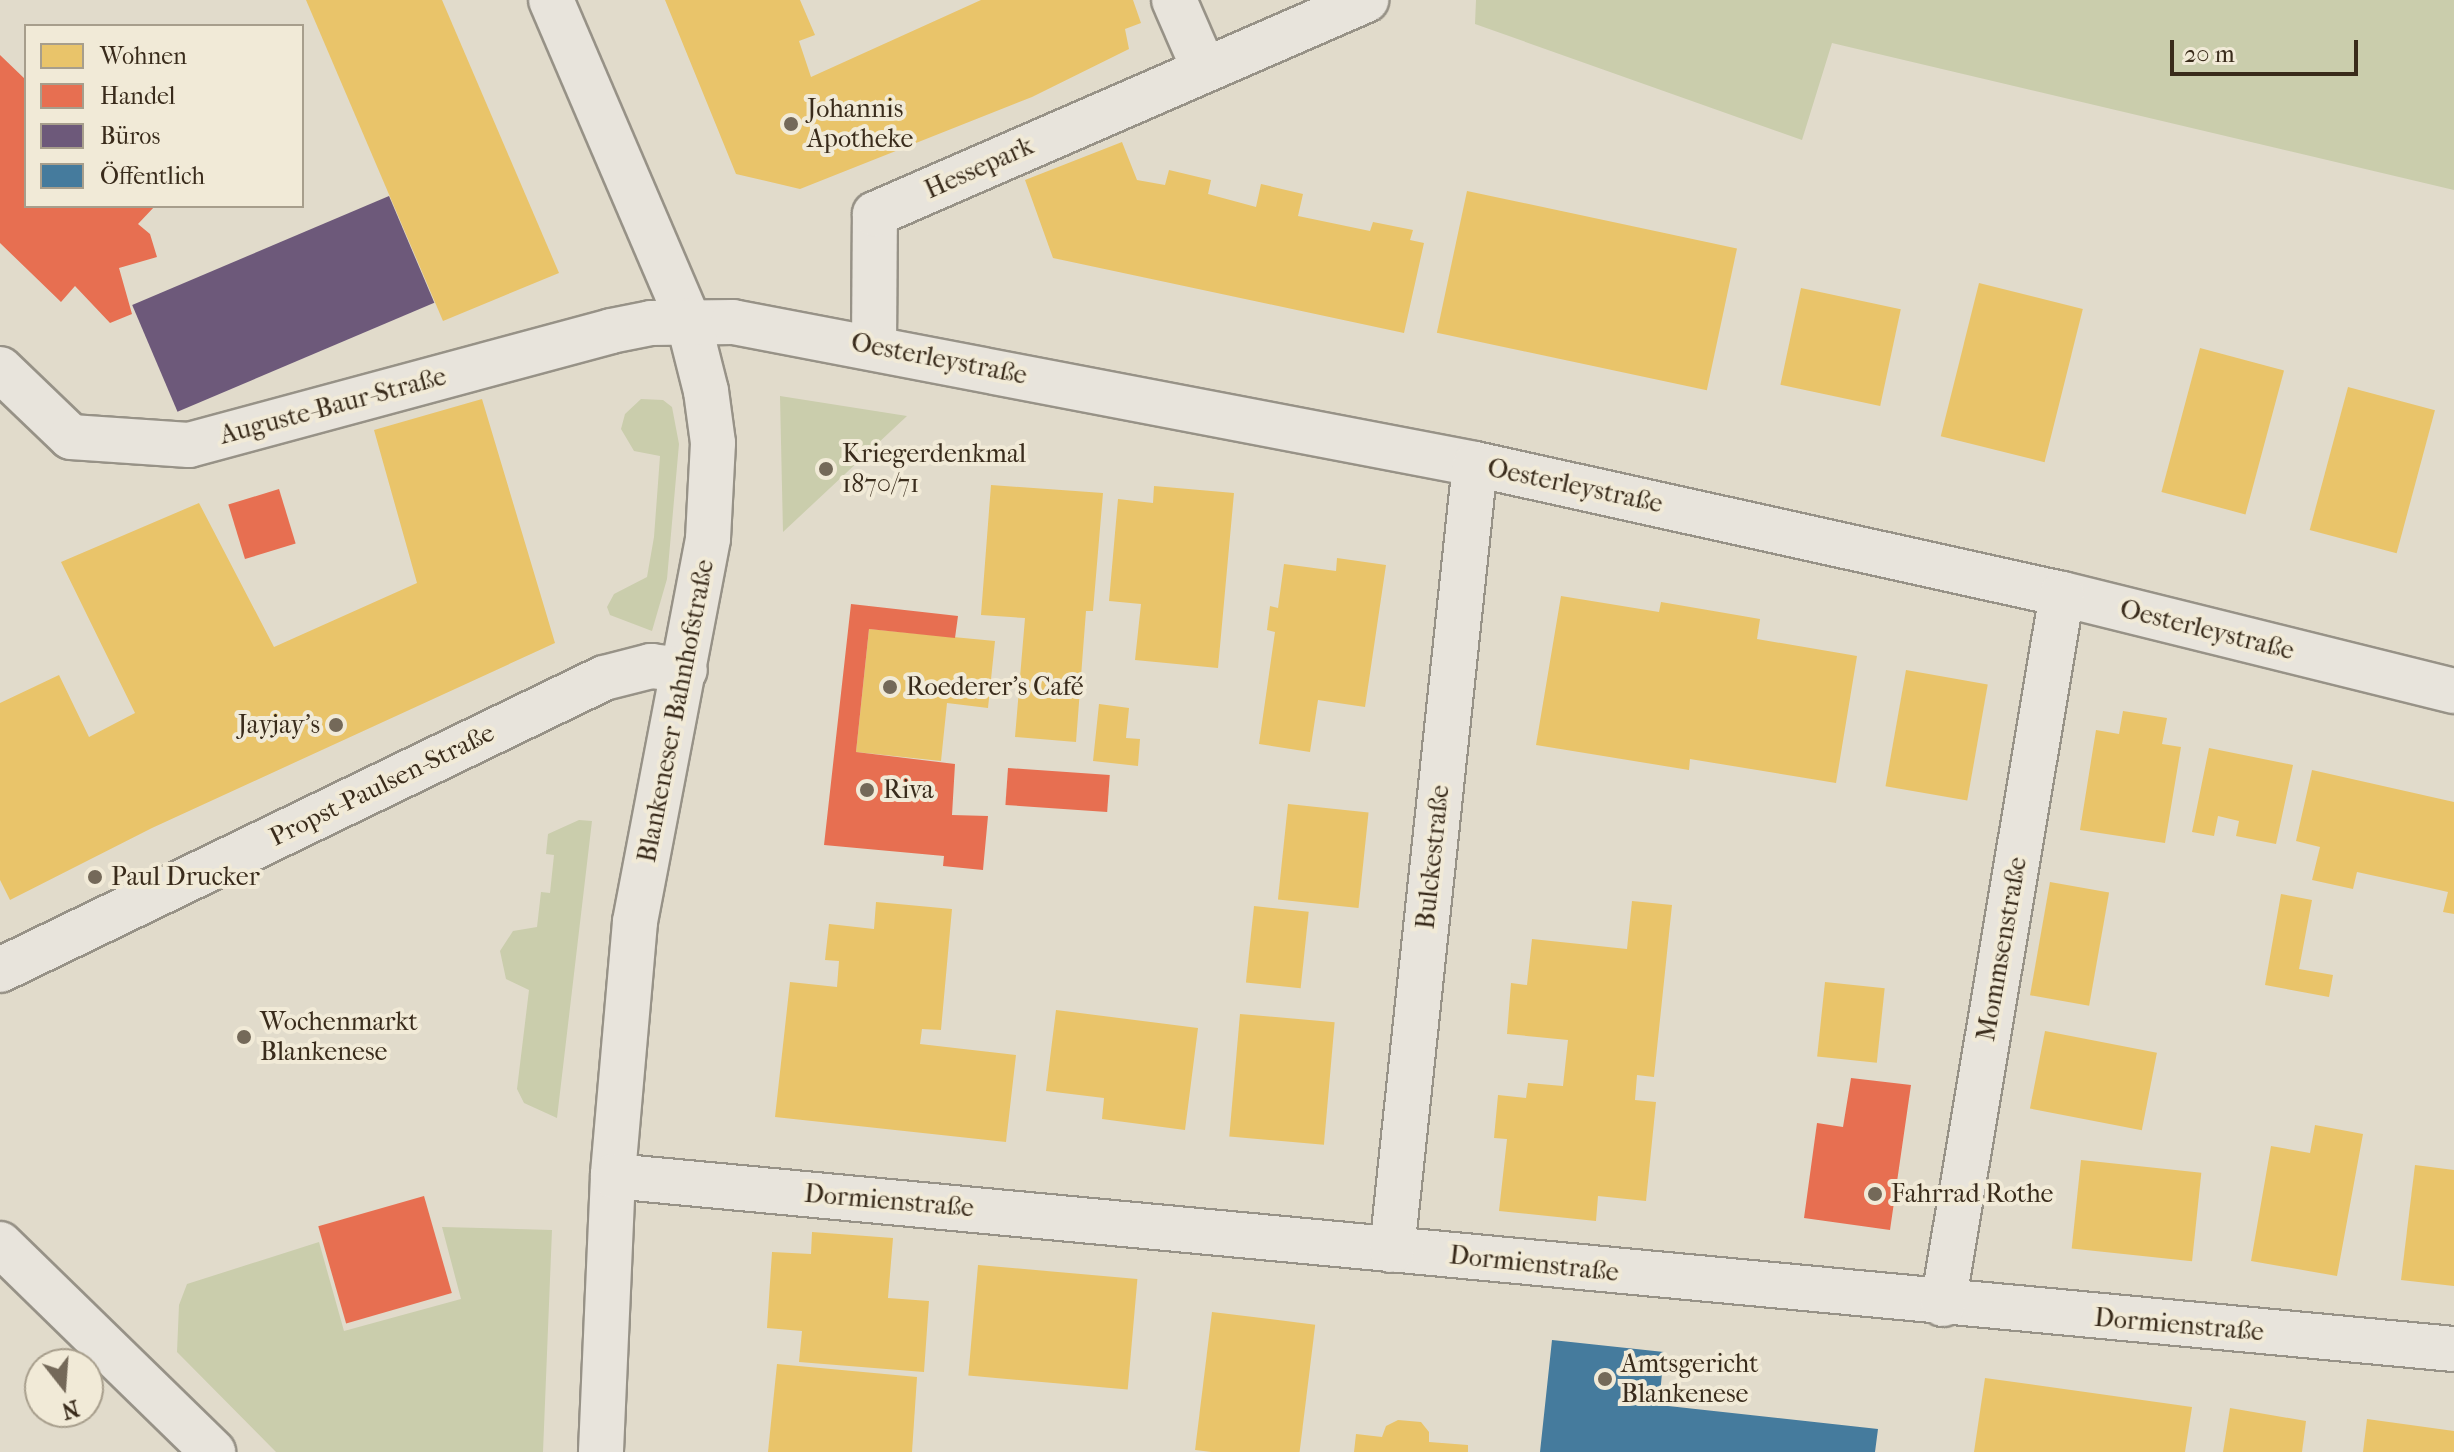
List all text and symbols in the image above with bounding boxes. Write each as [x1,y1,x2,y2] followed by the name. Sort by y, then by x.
[24,24,304,208] legend
[2174,24,2362,74] scale bar
[2184,40,2235,68] text: 20 m
[100,42,187,70] text: Wohnen
[100,82,175,110] text: Handel
[807,93,913,154] place label: Johannis Apotheke
[782,115,800,133] marker: Johannis Apotheke
[100,122,160,150] text: Büros
[920,130,1038,206] street label: Hessepark
[100,162,205,190] text: Öffentlich
[848,327,1030,391] street label: Oesterleystraße
[216,361,450,451] street label: Auguste-Baur-Straße
[842,438,1026,500] place label: Kriegerdenkmal 1870/71
[1485,452,1665,520] street label: Oesterleystraße
[817,460,835,478] marker: Kriegerdenkmal 1870/71
[631,557,721,865] street label: Blankeneser Bahnhofstraße
[2117,593,2297,667] street label: Oesterleystraße
[906,671,1084,703] place label: Roederer's Café
[881,678,899,696] marker: Roederer's Café
[238,709,320,741] place label: Jayjay's
[327,716,345,734] marker: Jayjay's
[265,717,499,853] street label: Propst-Paulsen-Straße
[883,774,934,806] place label: Riva
[858,781,876,799] marker: Riva
[1410,783,1456,931] street label: Bulckestraße
[1970,855,2034,1043] street label: Mommsenstraße
[111,861,260,893] place label: Paul Drucker
[86,868,104,886] marker: Paul Drucker
[260,1006,418,1068] place label: Wochenmarkt Blankenese
[235,1028,253,1046] marker: Wochenmarkt Blankenese
[803,1178,975,1224] street label: Dormienstraße
[1891,1178,2053,1210] place label: Fahrrad Rothe
[1866,1185,1884,1203] marker: Fahrrad Rothe
[1448,1240,1620,1288] street label: Dormienstraße
[2093,1302,2265,1348] street label: Dormienstraße
[24,1348,104,1428] north arrow
[1621,1348,1758,1410] place label: Amtsgericht Blankenese
[1596,1370,1614,1388] marker: Amtsgericht Blankenese
[59,1394,82,1424] text: N

